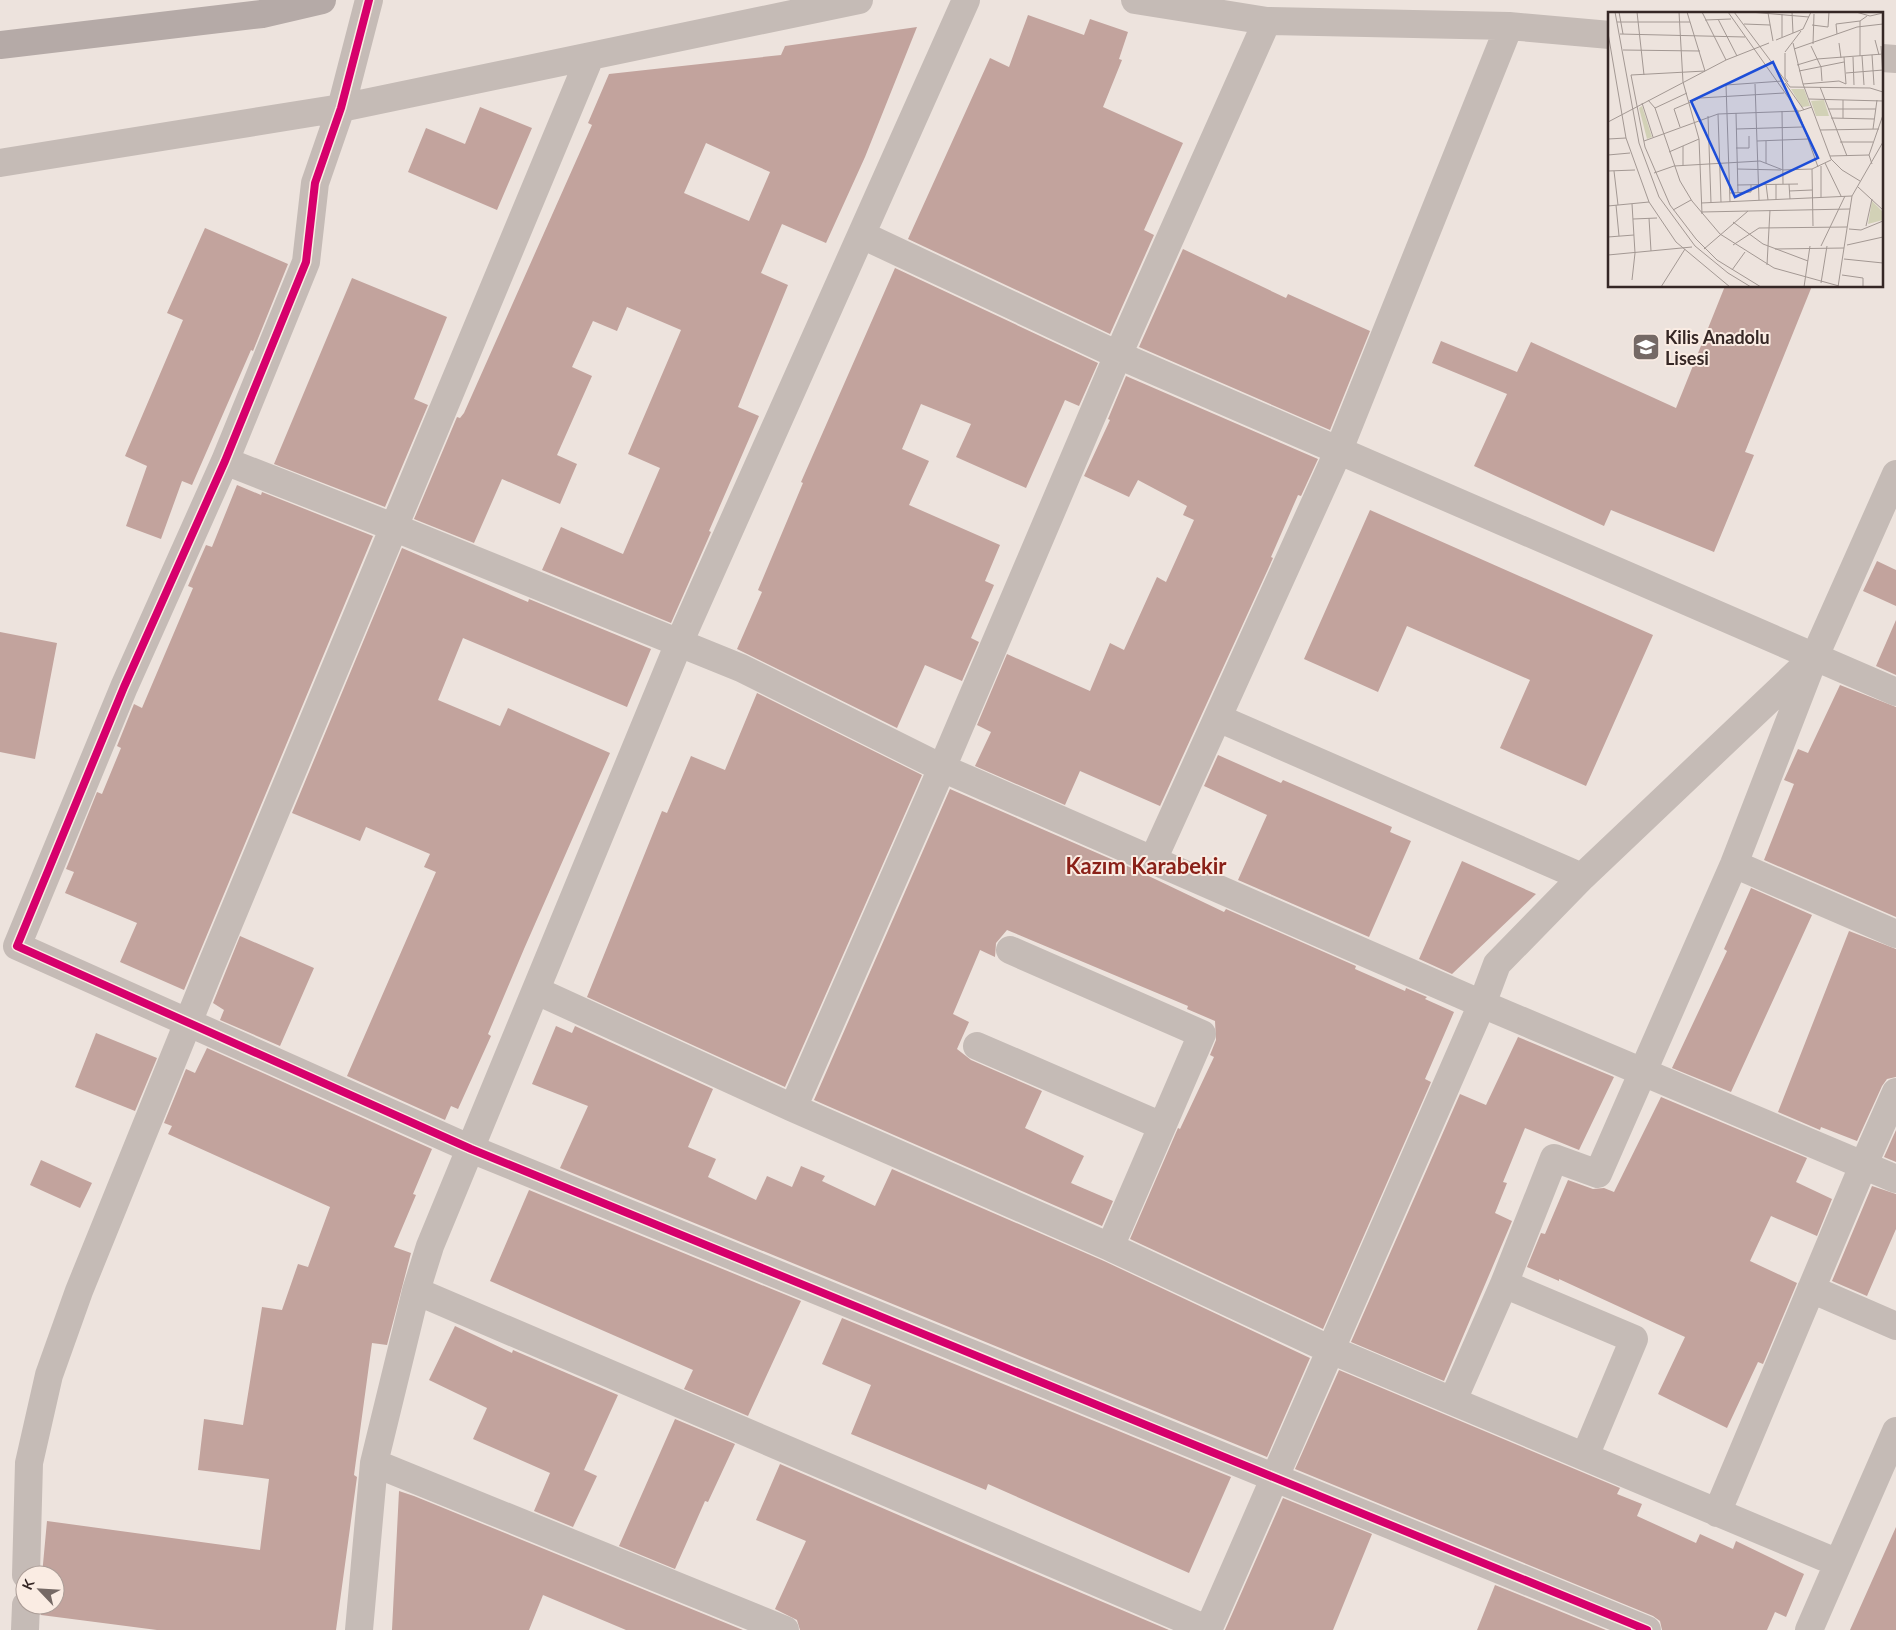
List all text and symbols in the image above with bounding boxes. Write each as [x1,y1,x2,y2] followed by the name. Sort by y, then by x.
[1608,12,1884,288] inset map
[1665,326,1770,369] place label: Kilis Anadolu Lisesi
[1631,332,1661,362] school or university icon: Kilis Anadolu Lisesi
[1066,852,1227,879] district label: Kazım Karabekir
[15,1565,65,1615] north arrow
[18,1576,38,1592] text: K

